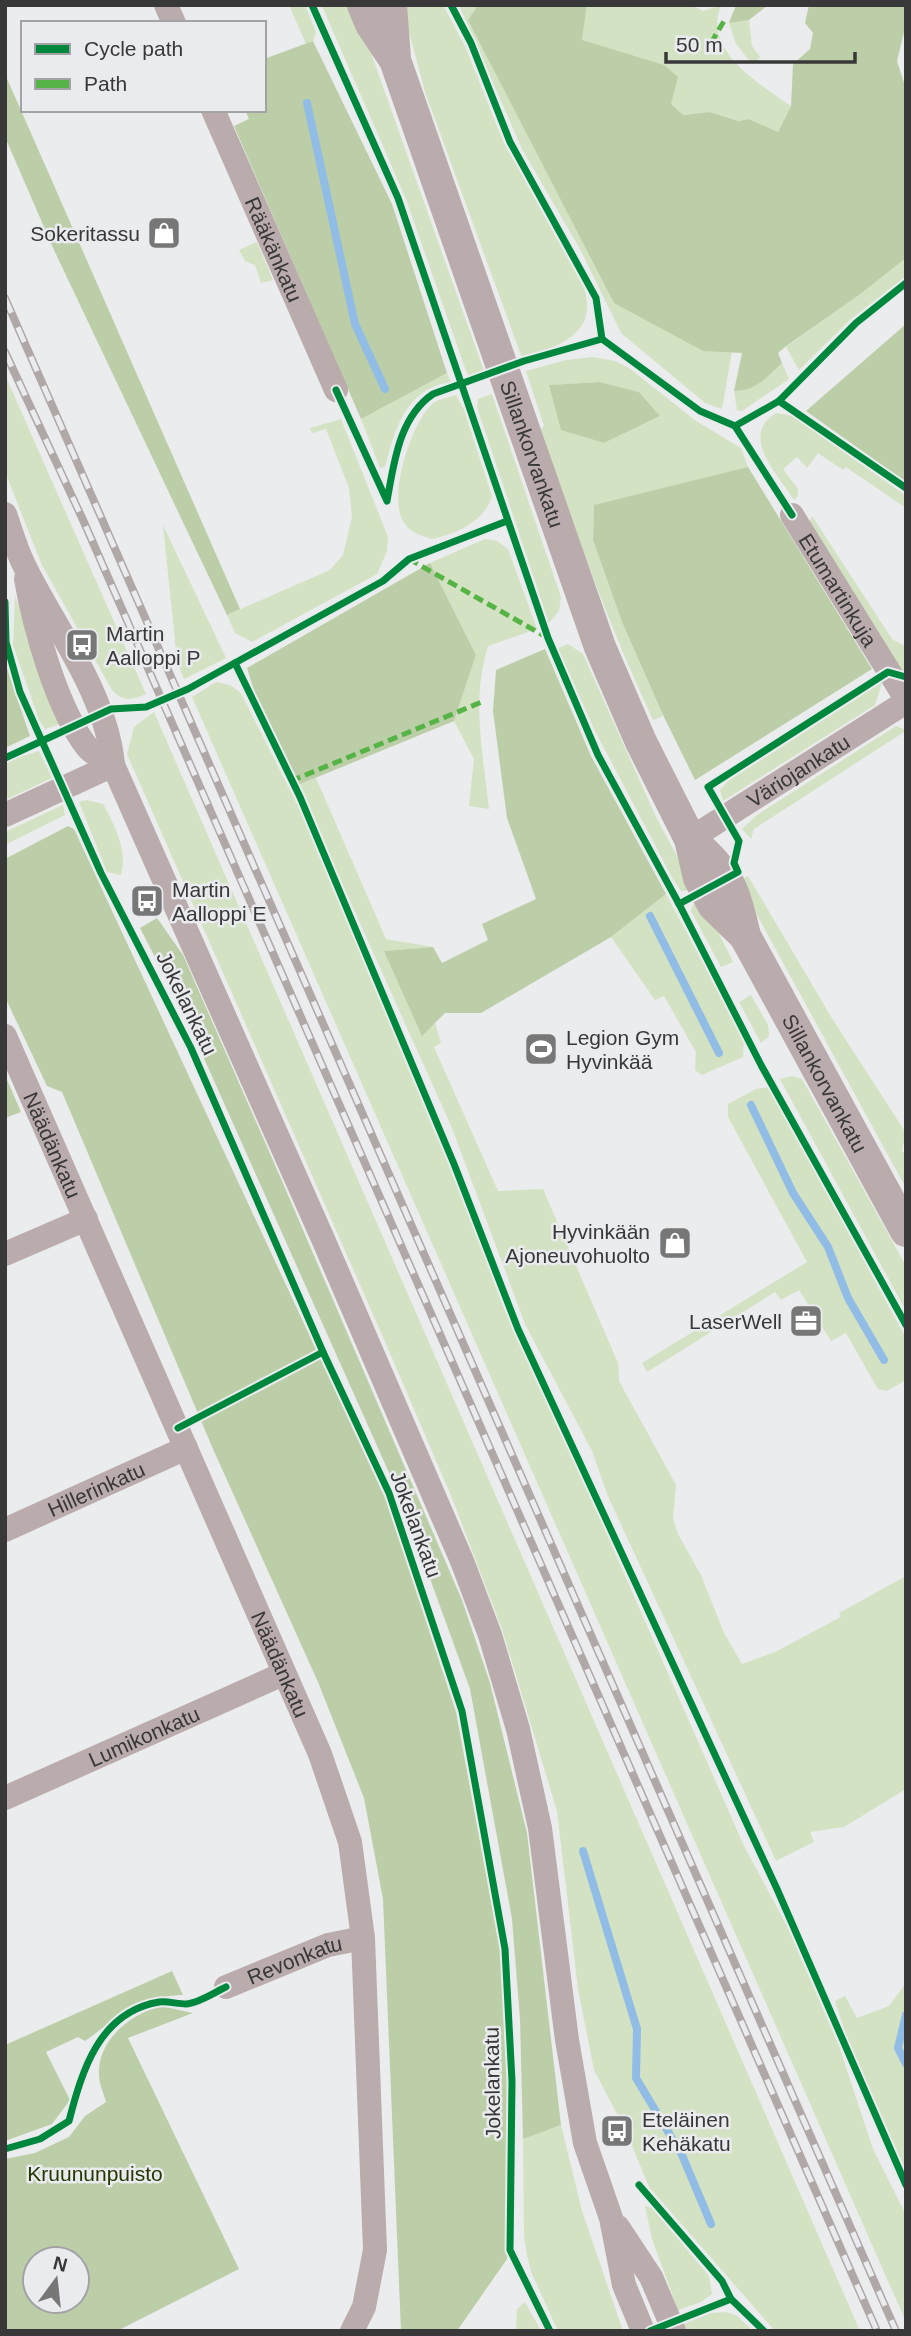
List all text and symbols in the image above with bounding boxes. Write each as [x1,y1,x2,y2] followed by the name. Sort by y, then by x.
[21,21,266,112] legend
[666,21,855,65] scale bar
[676,33,723,56] text: 50 m
[84,37,183,60] text: Cycle path
[84,72,127,95] text: Path
[241,193,307,305] street label: Rääkänkatu
[145,214,183,252] shop icon: Sokeritassu
[30,222,140,245] place label: Sokeritassu
[496,377,569,530] street label: Sillankorvankatu
[795,529,882,651] street label: Etumartinkuja
[106,622,201,669] place label: Martin Aalloppi P
[63,626,101,664] bus stop icon: Martin Aalloppi P
[743,729,854,811] street label: Väriojankatu
[172,878,267,925] place label: Martin Aalloppi E
[128,882,166,920] bus stop icon: Martin Aalloppi E
[152,948,222,1058] street label: Jokelankatu
[778,1010,872,1156] street label: Sillankorvankatu
[566,1026,679,1073] place label: Legion Gym Hyvinkää
[522,1030,560,1068] sports icon: Legion Gym Hyvinkää
[20,1088,86,1201] street label: Näädänkatu
[505,1220,650,1267] place label: Hyvinkään Ajoneuvohuolto
[656,1224,694,1262] shop icon: Hyvinkään Ajoneuvohuolto
[787,1302,825,1340] office icon: LaserWell
[689,1310,782,1333] place label: LaserWell
[44,1457,148,1521] street label: Hillerinkatu
[386,1467,446,1581] street label: Jokelankatu
[247,1608,314,1721] street label: Näädänkatu
[85,1701,203,1771] street label: Lumikonkatu
[244,1931,344,1989] street label: Revonkatu
[480,2027,504,2139] street label: Jokelankatu
[642,2108,731,2155] place label: Eteläinen Kehäkatu
[598,2112,636,2150] bus stop icon: Eteläinen Kehäkatu
[27,2162,163,2185] park label: Kruununpuisto
[21,2245,91,2315] north arrow
[51,2252,70,2276] text: N

